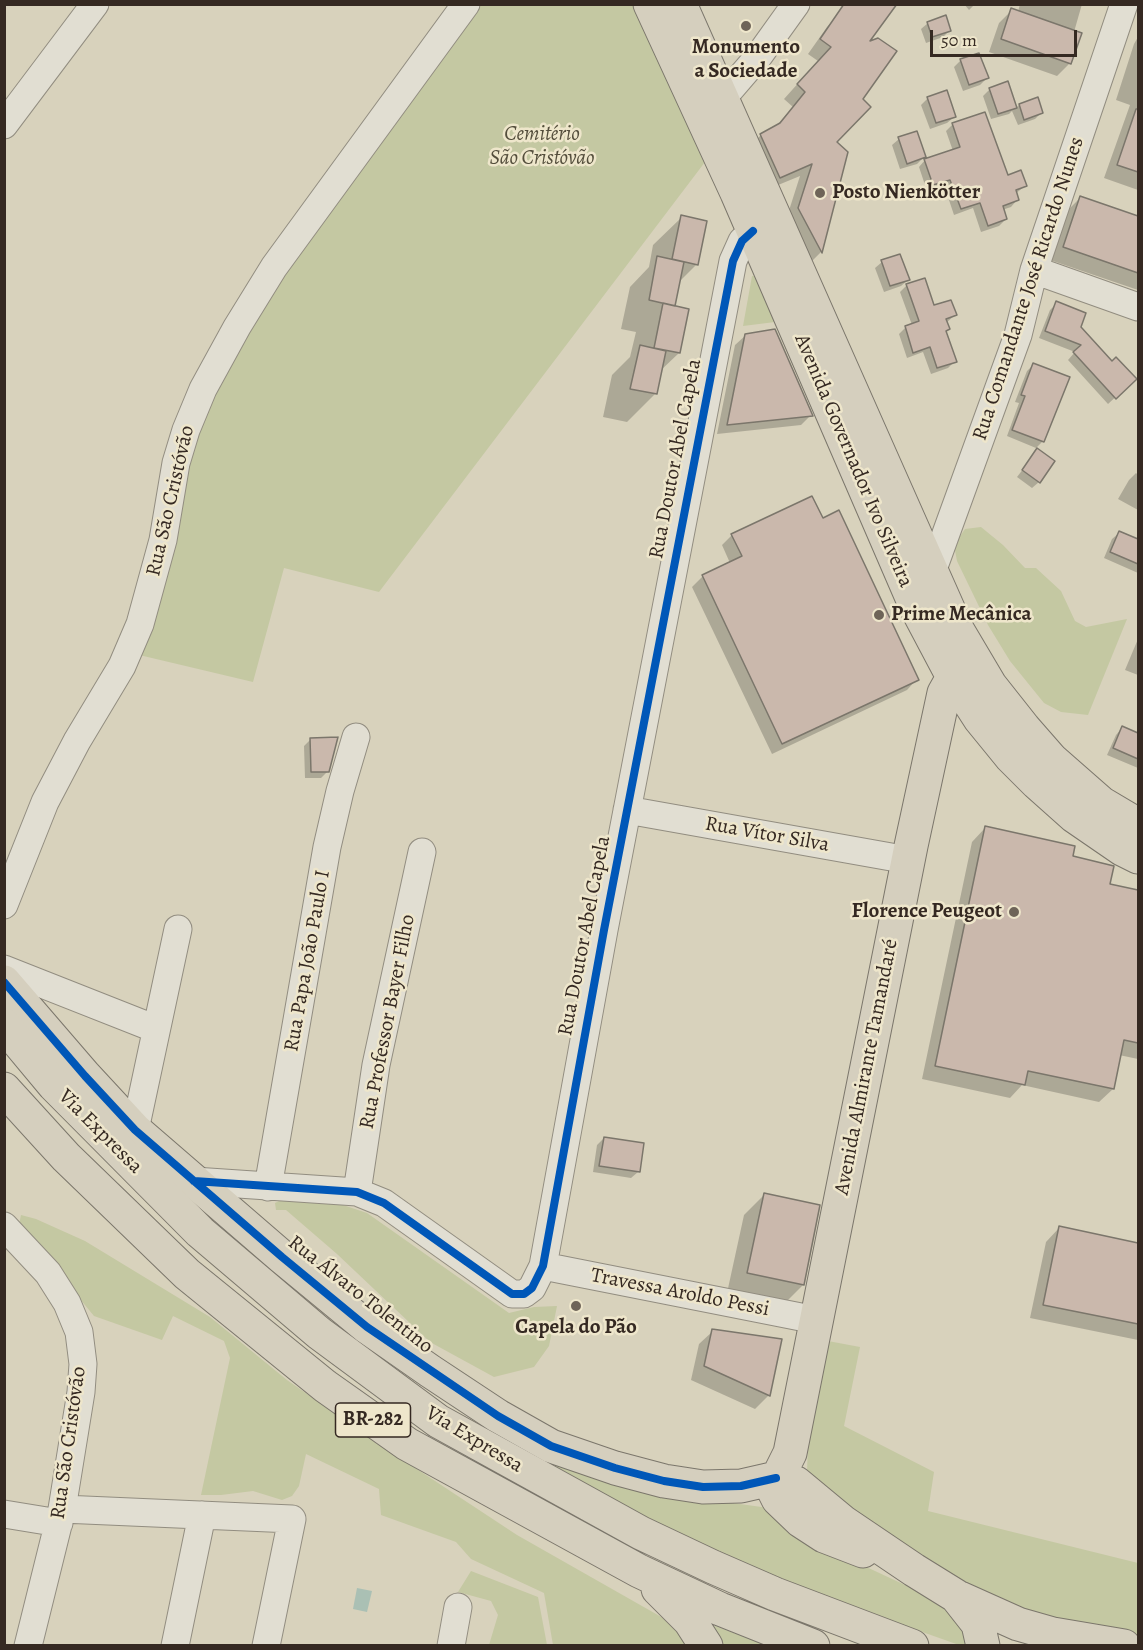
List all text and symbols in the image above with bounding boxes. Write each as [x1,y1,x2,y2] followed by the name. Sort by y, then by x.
[933,18,1080,56] scale bar
[739,19,753,33] marker: Monumento a Sociedade
[941,28,977,52] text: 50 m
[692,35,800,85] place label: Monumento a Sociedade
[490,122,594,172] park label: Cemitério São Cristóvão
[968,134,1090,444] street label: Rua Comandante José Ricardo Nunes
[832,180,980,206] place label: Posto Nienkötter
[813,186,827,200] marker: Posto Nienkötter
[788,331,918,591] street label: Avenida Governador Ivo Silveira
[644,357,708,561] street label: Rua Doutor Abel Capela
[141,423,201,579] street label: Rua São Cristóvão
[891,602,1032,628] place label: Prime Mecânica
[872,608,886,622] marker: Prime Mecânica
[703,812,831,858] street label: Rua Vítor Silva
[553,834,617,1038] street label: Rua Doutor Abel Capela
[280,868,336,1054] street label: Rua Papa João Paulo I
[852,899,1002,925] place label: Florence Peugeot
[1007,905,1021,919] marker: Florence Peugeot
[355,912,421,1132] street label: Rua Professor Bayer Filho
[830,937,904,1197] street label: Avenida Almirante Tamandaré
[52,1084,148,1180] street label: Via Expressa
[282,1231,438,1359] street label: Rua Álvaro Tolentino
[589,1263,771,1323] street label: Travessa Aroldo Pessi
[569,1299,583,1313] marker: Capela do Pão
[515,1315,637,1341] place label: Capela do Pão
[46,1365,92,1521] street label: Rua São Cristóvão
[421,1401,527,1479] street label: Via Expressa
[336,1403,410,1437] road number: BR-282

